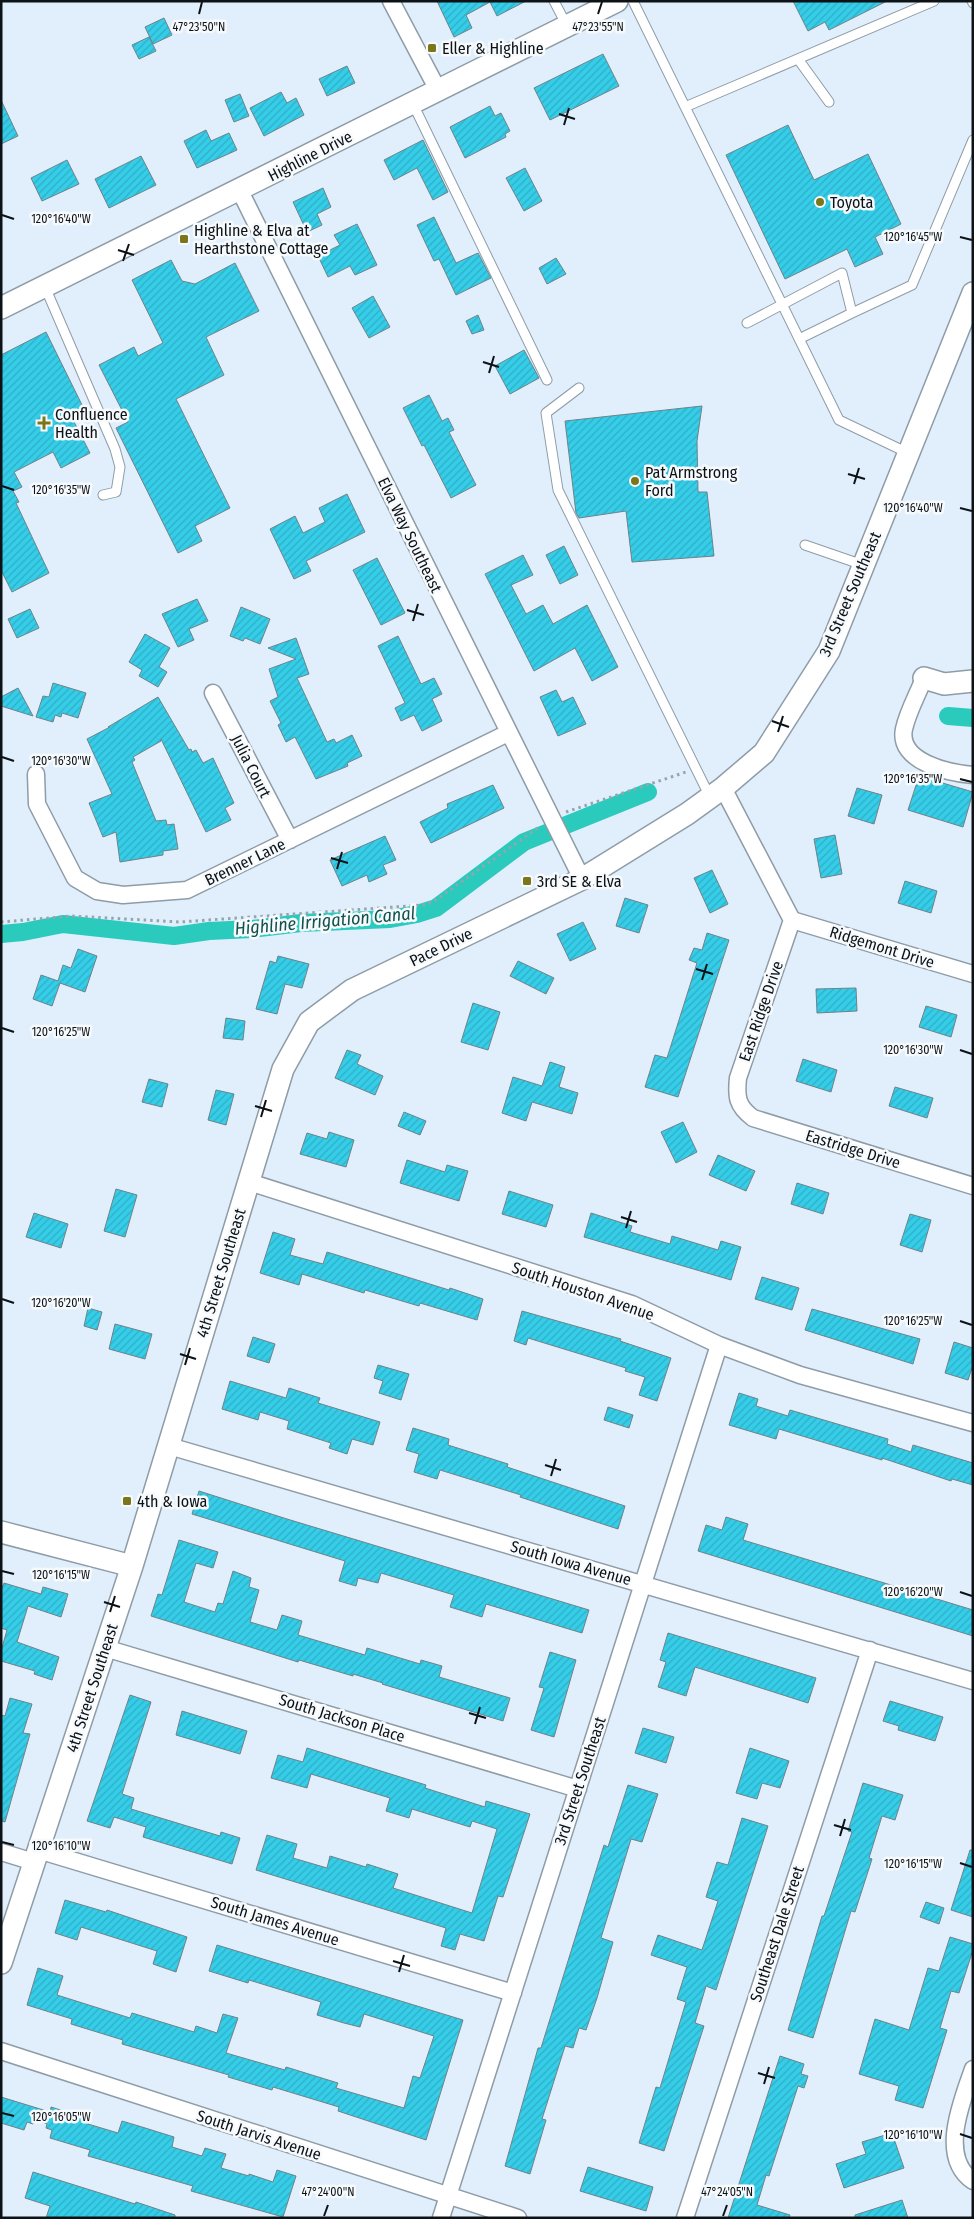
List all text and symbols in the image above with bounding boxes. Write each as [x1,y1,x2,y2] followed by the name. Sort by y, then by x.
[173,20,225,34] text: 47°23'50"N
[572,20,624,34] text: 47°23'55"N
[442,39,544,58] place label: Eller & Highline
[426,42,438,54] marker: Eller & Highline
[265,127,355,185] street label: Highline Drive
[830,193,873,212] place label: Toyota
[814,196,826,208] marker: Toyota
[31,212,91,226] text: 120°16'40"W
[194,221,328,258] place label: Highline & Elva at Hearthstone Cottage
[884,230,942,244] text: 120°16'45"W
[178,233,190,245] marker: Highline & Elva at Hearthstone Cottage
[55,405,128,442] place label: Confluence Health
[37,416,51,430] marker: Confluence Health
[645,463,738,500] place label: Pat Armstrong Ford
[374,474,446,596] street label: Elva Way Southeast
[629,475,641,487] marker: Pat Armstrong Ford
[32,483,90,497] text: 120°16'35"W
[883,501,943,515] text: 120°16'40"W
[815,528,885,659] street label: 3rd Street Southeast
[227,731,275,801] street label: Julia Court
[31,754,91,768] text: 120°16'30"W
[884,772,942,786] text: 120°16'35"W
[202,834,288,890] street label: Brenner Lane
[537,872,622,891] place label: 3rd SE & Elva
[521,875,533,887] marker: 3rd SE & Elva
[234,902,416,940] water label: Highline Irrigation Canal
[827,922,937,972] street label: Ridgemont Drive
[407,924,476,970] street label: Pace Drive
[735,958,787,1064] street label: East Ridge Drive
[32,1025,90,1039] text: 120°16'25"W
[883,1043,943,1057] text: 120°16'30"W
[803,1126,903,1172] street label: Eastridge Drive
[192,1205,250,1340] street label: 4th Street Southeast
[509,1258,657,1324] street label: South Houston Avenue
[31,1296,91,1310] text: 120°16'20"W
[884,1314,942,1328] text: 120°16'25"W
[137,1492,207,1511] place label: 4th & Iowa
[121,1495,133,1507] marker: 4th & Iowa
[508,1537,634,1589] street label: South Iowa Avenue
[32,1568,90,1582] text: 120°16'15"W
[883,1585,943,1599] text: 120°16'20"W
[62,1621,122,1755] street label: 4th Street Southeast
[277,1690,407,1746] street label: South Jackson Place
[550,1714,610,1848] street label: 3rd Street Southeast
[31,1839,91,1853] text: 120°16'10"W
[884,1857,942,1871] text: 120°16'15"W
[746,1863,808,2004] street label: Southeast Dale Street
[209,1892,342,1950] street label: South James Avenue
[194,2106,324,2164] street label: South Jarvis Avenue
[31,2110,91,2124] text: 120°16'05"W
[883,2128,943,2142] text: 120°16'10"W
[302,2185,354,2199] text: 47°24'00"N
[701,2185,753,2199] text: 47°24'05"N

